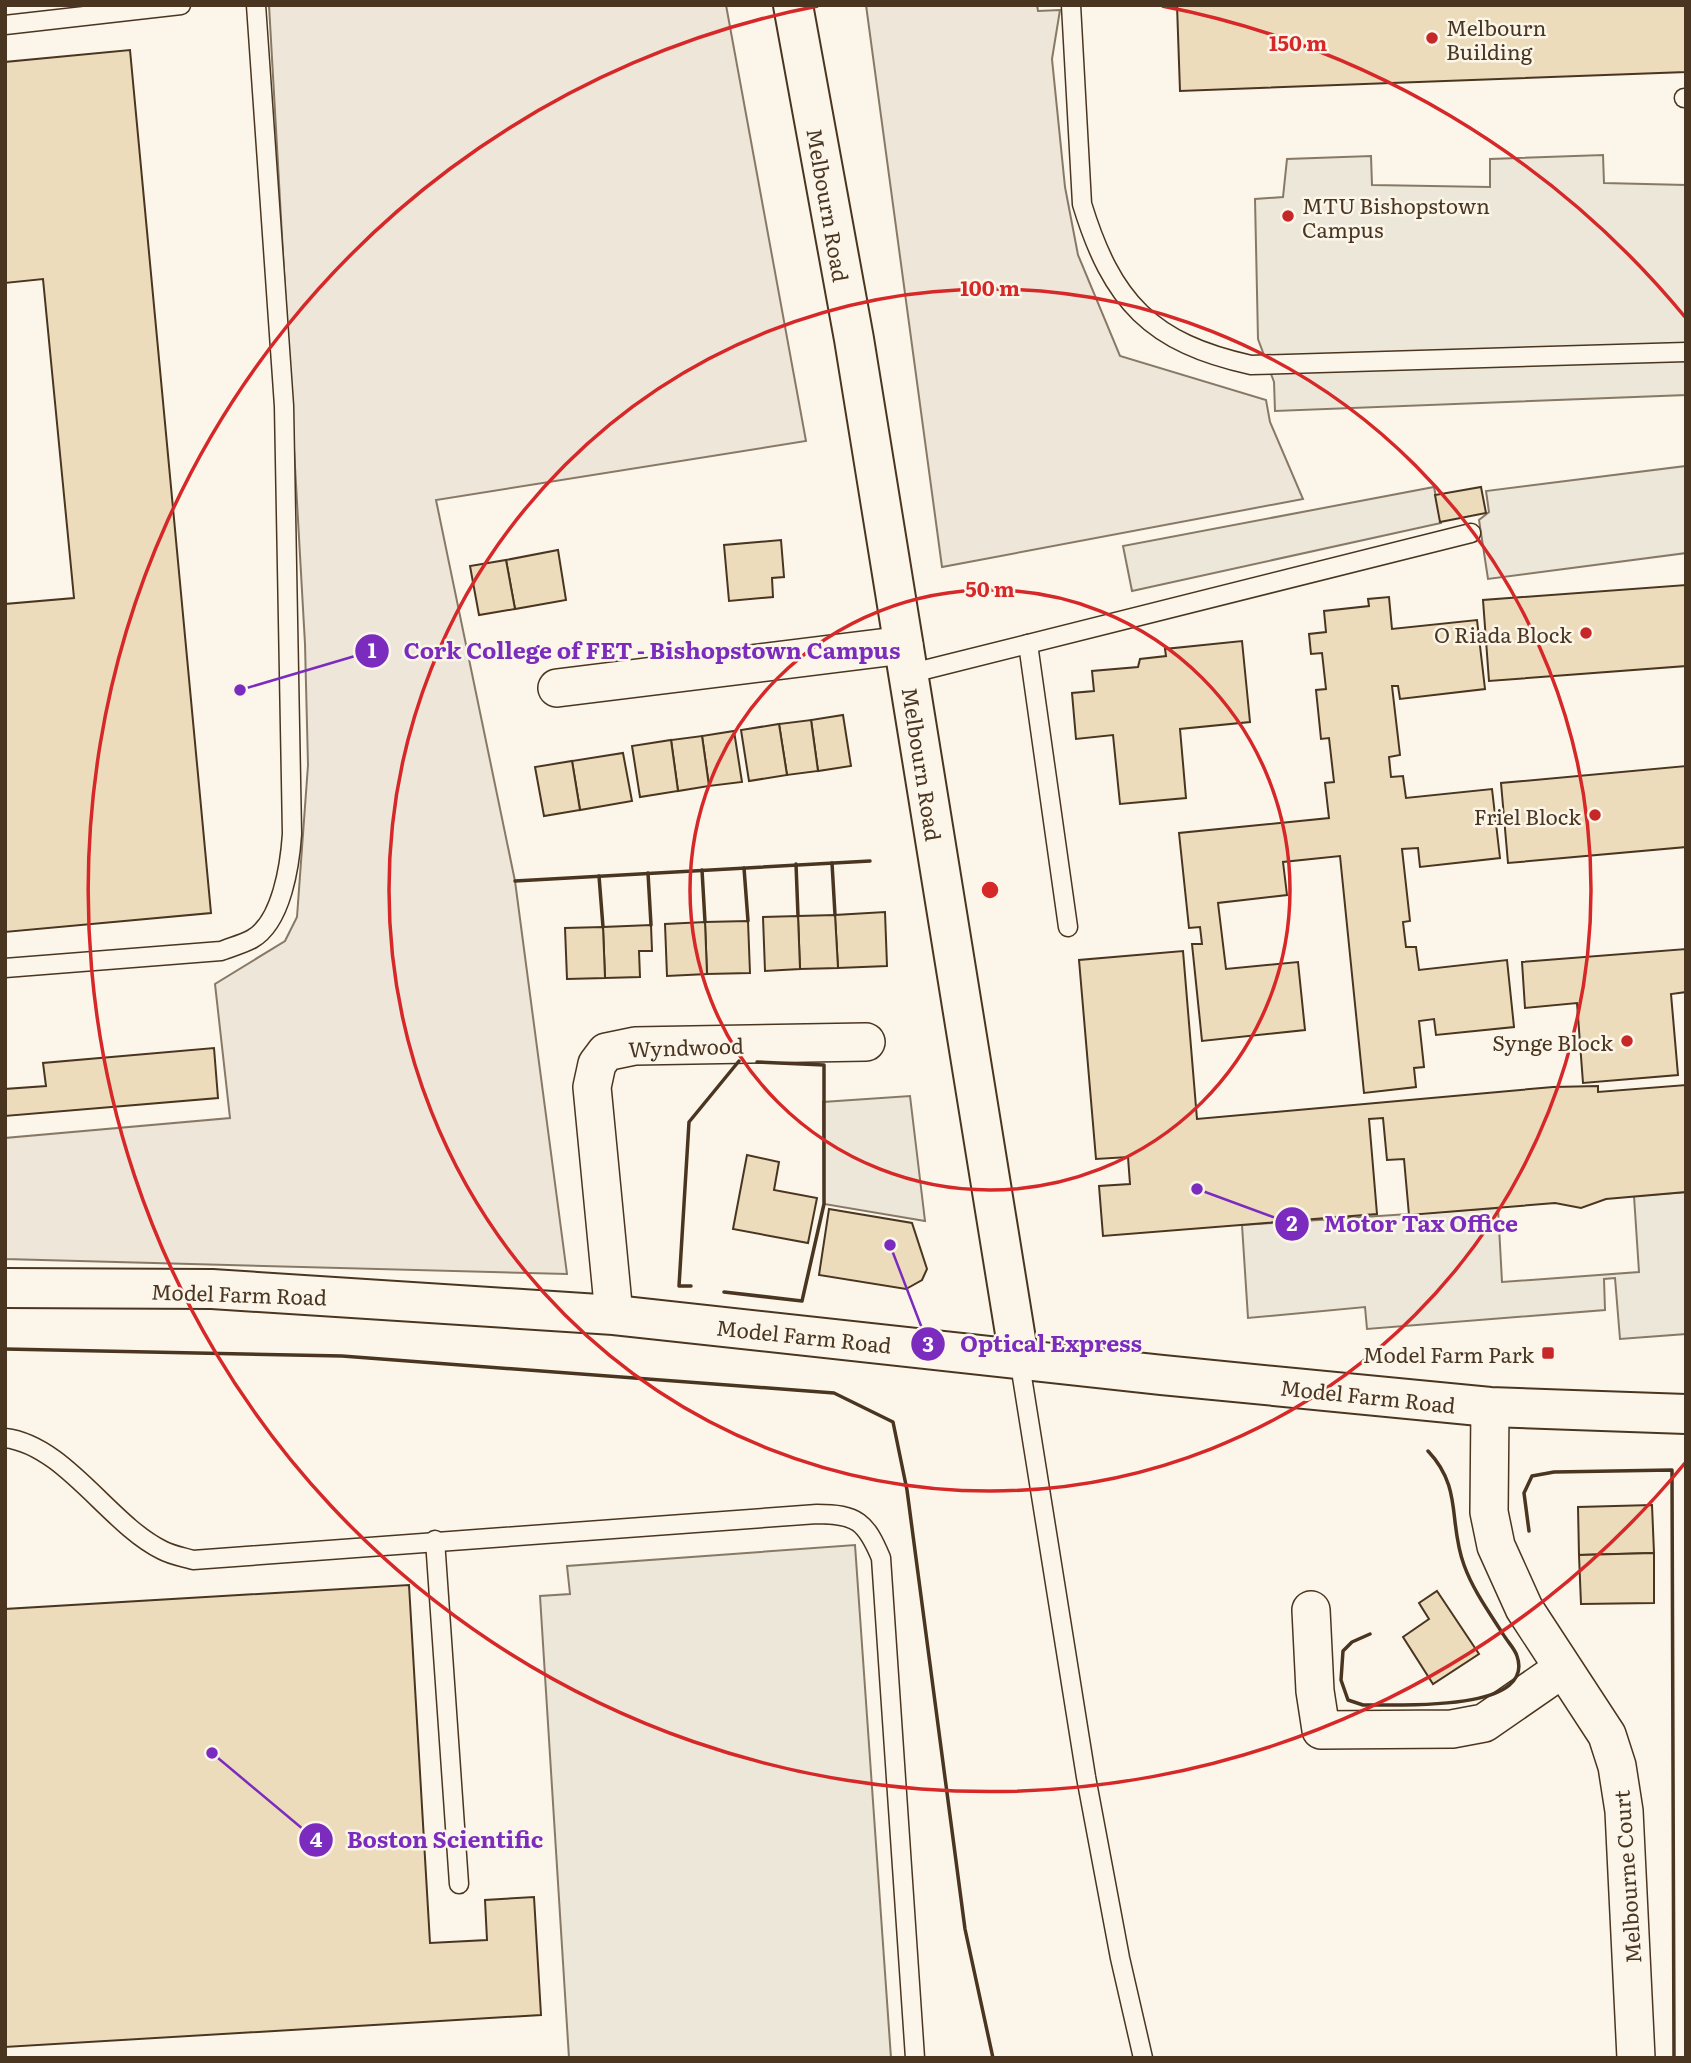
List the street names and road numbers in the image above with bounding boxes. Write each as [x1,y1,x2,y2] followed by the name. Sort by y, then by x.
[800,126,858,284] street label: Melbourn Road
[896,685,950,843] street label: Melbourn Road
[628,1028,745,1064] street label: Wyndwood
[150,1274,328,1312] street label: Model Farm Road
[715,1310,893,1360] street label: Model Farm Road
[1279,1370,1457,1420] street label: Model Farm Road
[1604,1789,1648,1965] street label: Melbourne Court

